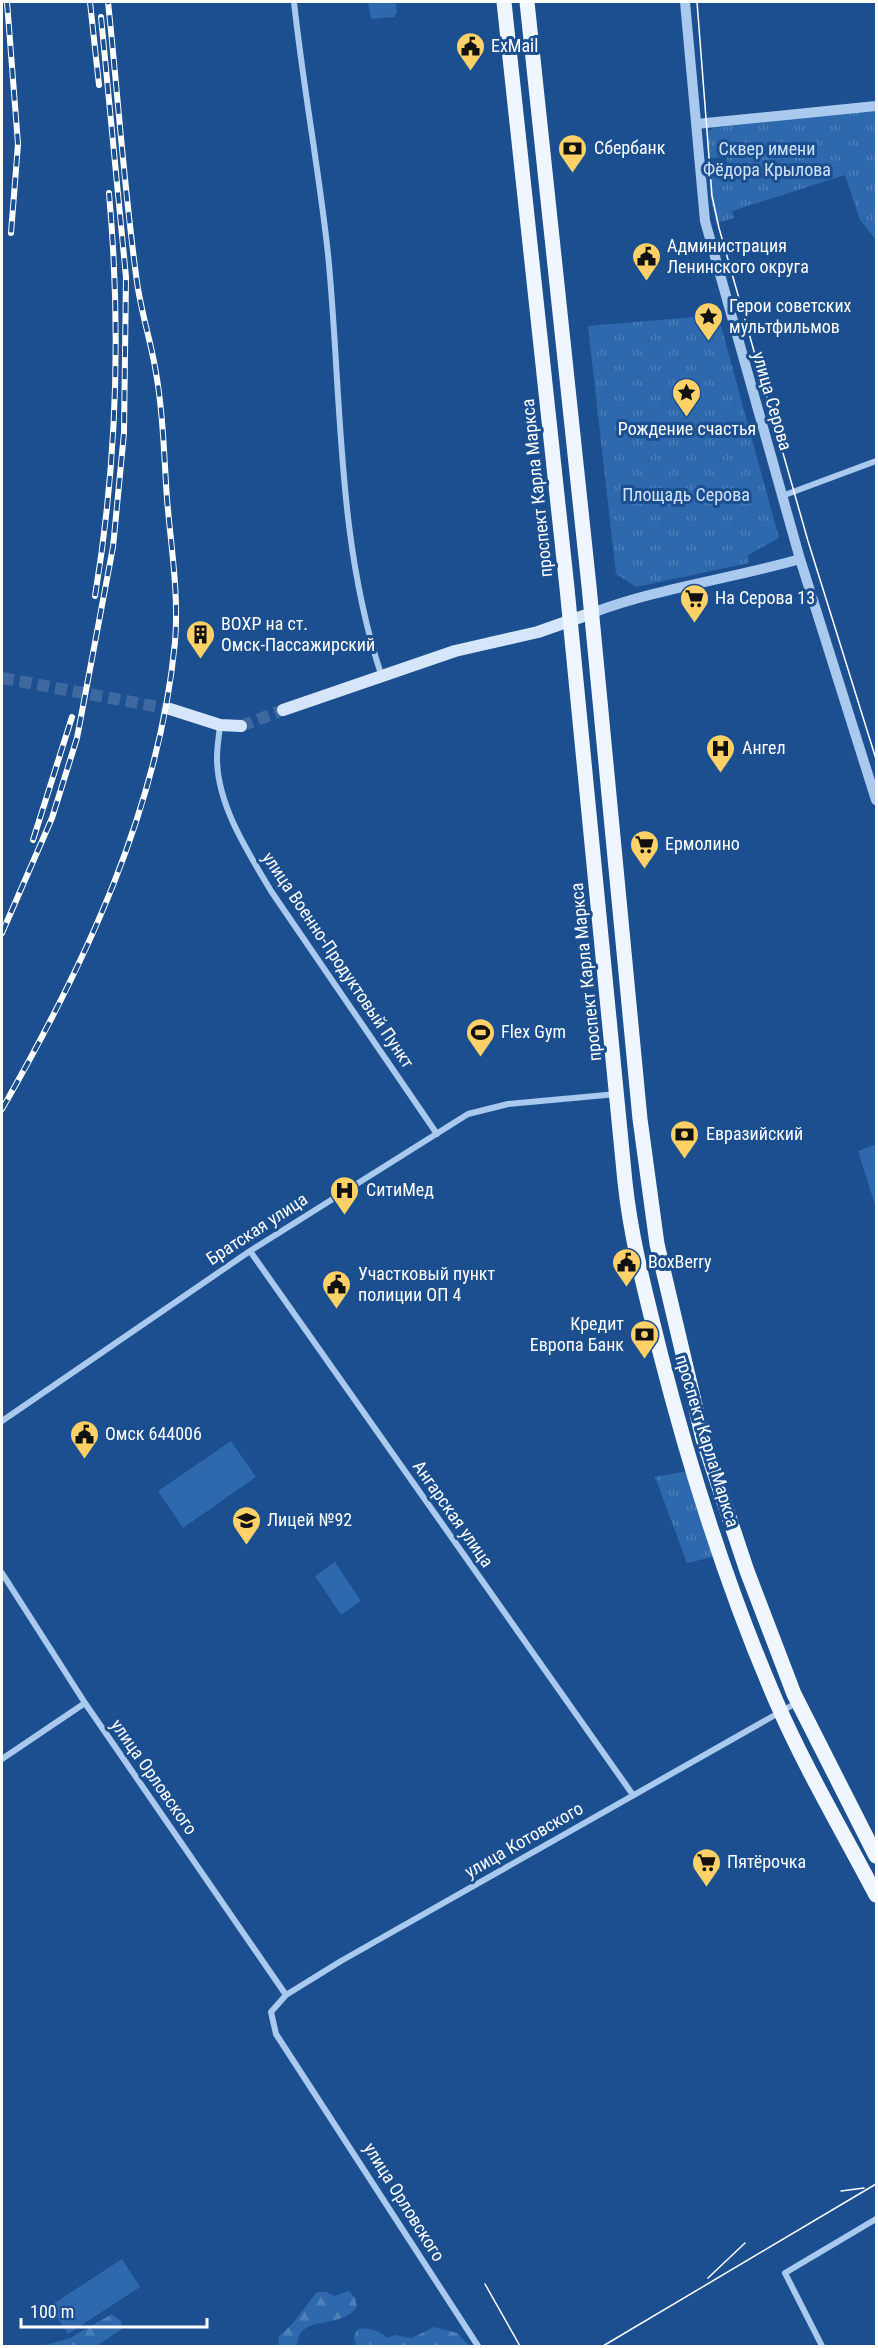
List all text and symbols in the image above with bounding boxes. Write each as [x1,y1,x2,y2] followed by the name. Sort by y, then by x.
[454,30,486,72] public building icon: ExMail
[491,35,538,56] place label: ExMail
[557,132,589,174] bank icon: Сбербанк
[594,137,666,158] place label: Сбербанк
[703,138,831,180] park label: Сквер имени Фёдора Крылова
[667,235,809,277] place label: Администрация Ленинского округа
[630,240,662,282] public building icon: Администрация Ленинского округа
[729,295,852,337] place label: Герои советских мультфильмов
[692,300,724,342] place icon: Герои советских мультфильмов
[748,349,797,453] street label: улица Серова
[671,376,703,418] place icon: Рождение счастья
[517,398,556,578] street label: проспект Карла Маркса
[618,418,756,439] place label: Рождение счастья
[622,484,750,505] park label: Площадь Серова
[678,582,710,624] supermarket icon: На Серова 13
[715,587,815,608] place label: На Серова 13
[221,613,375,655] place label: ВОХР на ст. Омск-Пассажирский
[184,618,216,660] building icon: ВОХР на ст. Омск-Пассажирский
[705,732,737,774] hospital icon: Ангел
[742,737,786,758] place label: Ангел
[628,828,660,870] supermarket icon: Ермолино
[665,833,740,854] place label: Ермолино
[258,848,419,1072] street label: улица Военно-Продуктовый Пункт
[566,882,605,1062] street label: проспект Карла Маркса
[464,1016,496,1058] sports icon: Flex Gym
[501,1021,566,1042] place label: Flex Gym
[669,1118,701,1160] bank icon: Евразийский
[706,1123,803,1144] place label: Евразийский
[329,1174,361,1216] hospital icon: СитиМед
[366,1179,434,1200] place label: СитиМед
[202,1188,311,1269] street label: Братская улица
[611,1246,643,1288] public building icon: BoxBerry
[648,1251,712,1272] place label: BoxBerry
[358,1263,495,1305] place label: Участковый пункт полиции ОП 4
[321,1268,353,1310] public building icon: Участковый пункт полиции ОП 4
[530,1313,624,1355] place label: Кредит Европа Банк
[629,1318,661,1360] bank icon: Кредит Европа Банк
[671,1352,744,1530] street label: проспект Карла Маркса
[68,1418,100,1460] public building icon: Омск 644006
[105,1423,202,1444] place label: Омск 644006
[409,1456,498,1571] street label: Ангарская улица
[230,1504,262,1546] school or university icon: Лицей №92
[267,1509,352,1530] place label: Лицей №92
[107,1715,202,1838] street label: улица Орловского
[461,1797,587,1882] street label: улица Котовского
[690,1846,722,1888] supermarket icon: Пятёрочка
[727,1851,806,1872] place label: Пятёрочка
[360,2139,449,2265] street label: улица Орловского
[21,2291,207,2329] scale bar
[30,2301,74,2322] text: 100 m

